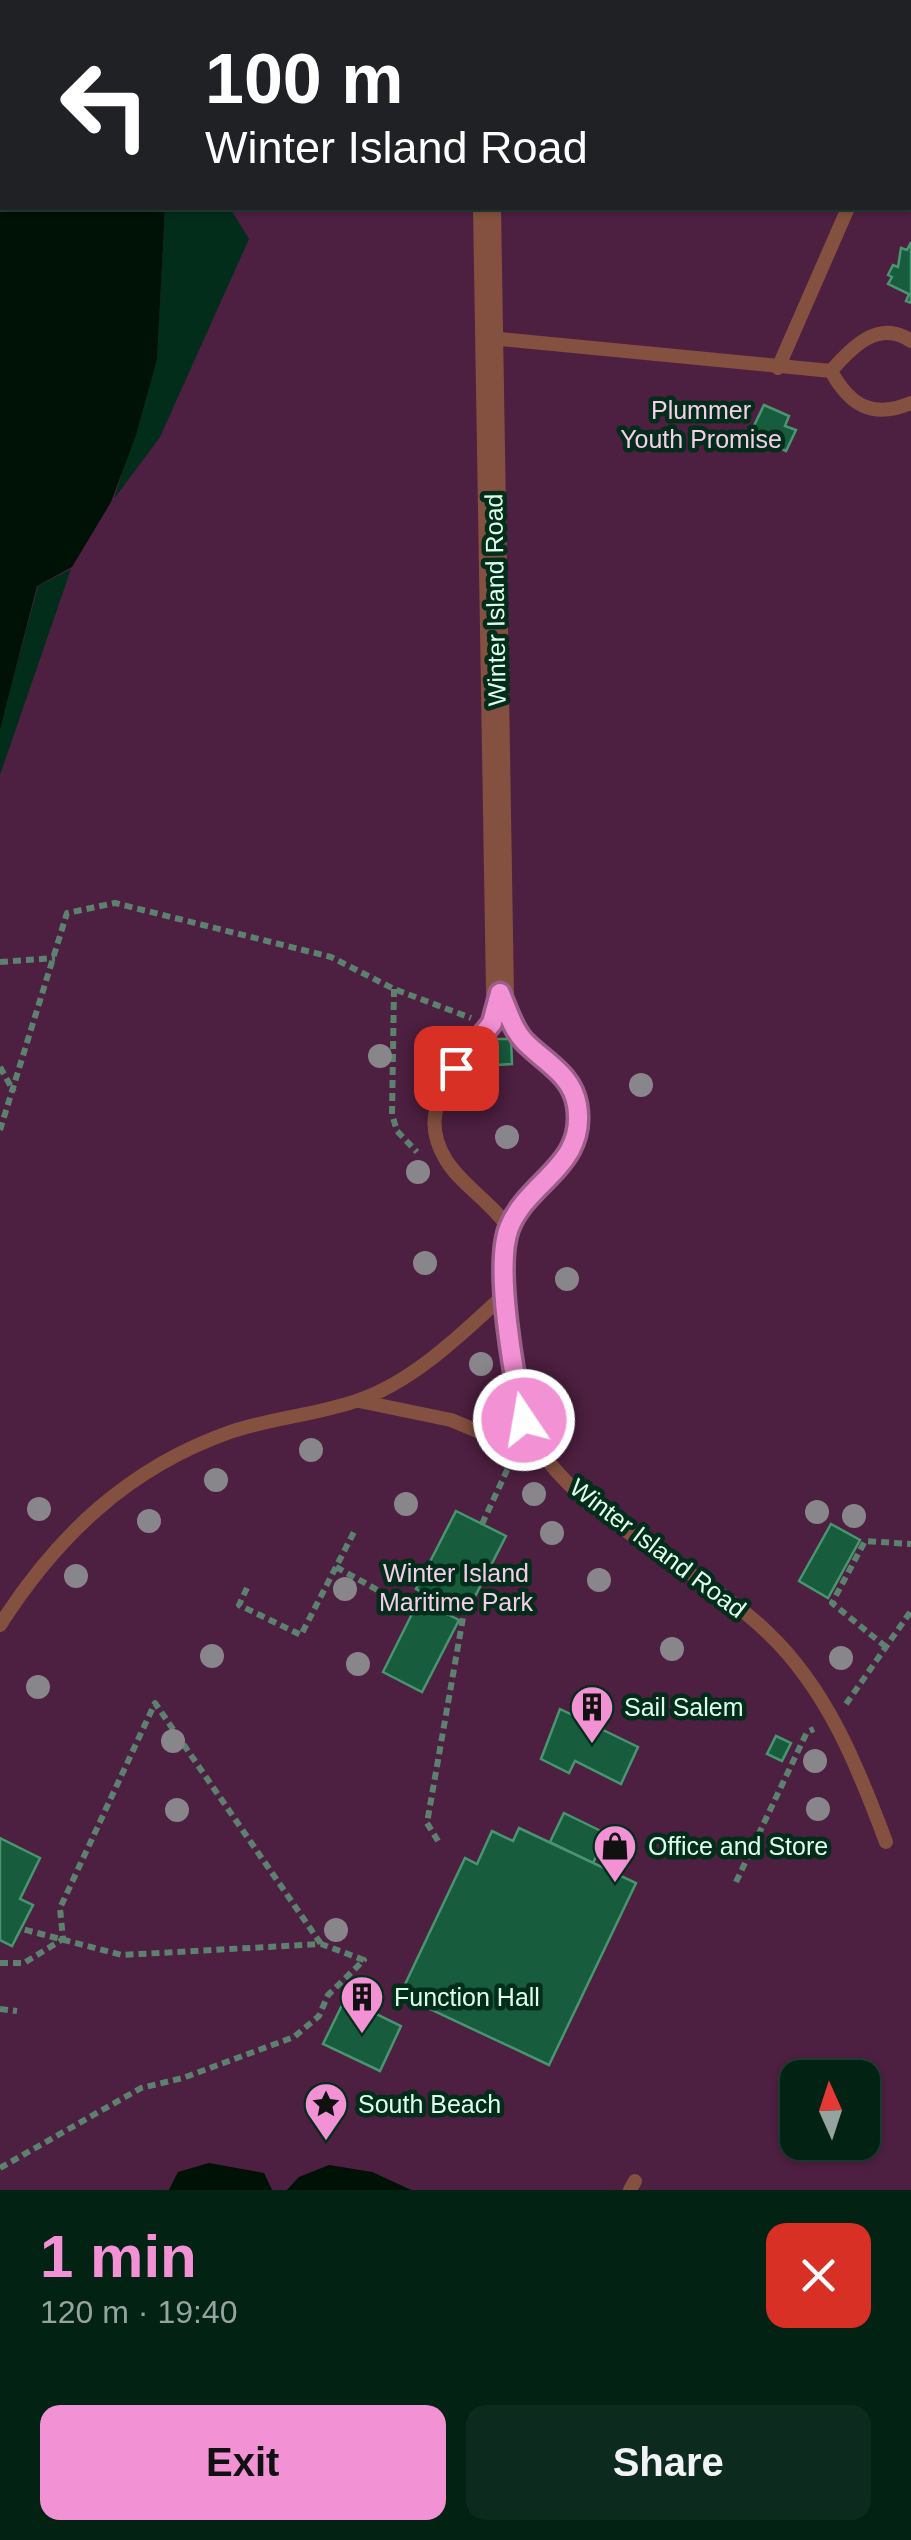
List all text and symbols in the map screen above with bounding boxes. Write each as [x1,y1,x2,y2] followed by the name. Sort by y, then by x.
[40,40,170,170] icon: left
[205,40,403,118] text: 100 m
[205,122,588,173] text: Winter Island Road
[620,396,782,453] park label: Plummer Youth Promise
[479,493,511,707] street label: Winter Island Road
[414,1026,499,1111] pin
[429,1041,484,1096] icon: arrive
[472,1368,576,1472] position arrow
[565,1473,751,1623] street label: Winter Island Road
[379,1559,534,1616] park label: Winter Island Maritime Park
[569,1684,615,1745] building icon: Sail Salem
[624,1693,744,1721] place label: Sail Salem
[592,1823,638,1884] shop icon: Office and Store
[648,1832,828,1860] place label: Office and Store
[339,1974,385,2035] building icon: Function Hall
[394,1983,540,2011] place label: Function Hall
[780,2060,880,2160] north arrow
[780,2060,880,2160] map controls
[303,2081,349,2142] place icon: South Beach
[358,2090,501,2118] place label: South Beach
[40,2223,197,2290] text: 1 min
[766,2223,871,2328] button: close
[40,2294,237,2330] text: 120 m · 19:40
[40,2405,446,2520] button: Exit
[466,2405,871,2520] button: Share

